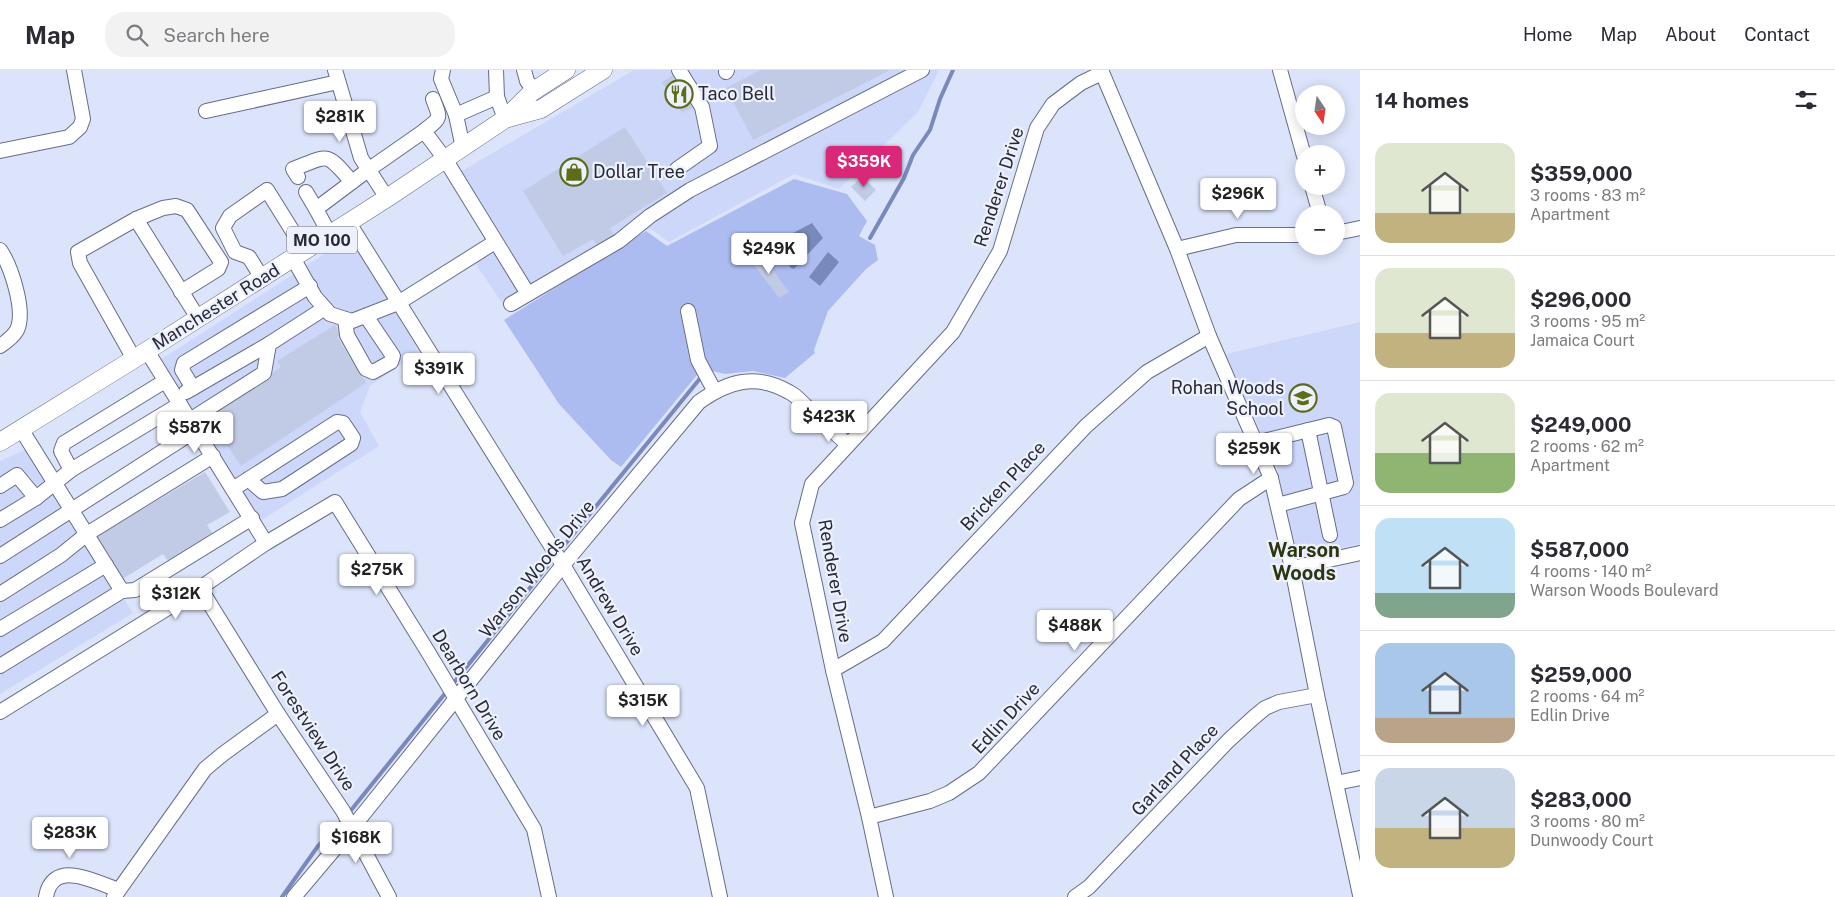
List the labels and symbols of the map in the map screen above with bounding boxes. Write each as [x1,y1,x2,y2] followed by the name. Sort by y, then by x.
[664,79,694,109] restaurant icon: Taco Bell
[698,83,775,104] place label: Taco Bell
[1295,85,1345,135] north arrow
[305,100,375,143] pin: $281K
[969,124,1028,250] street label: Renderer Drive
[829,146,899,188] pin: $359K
[559,157,589,187] shop icon: Dollar Tree
[593,161,685,182] place label: Dollar Tree
[1203,178,1273,220] pin: $296K
[287,226,357,254] road number: MO 100
[734,232,804,275] pin: $249K
[148,259,283,354] street label: Manchester Road
[404,352,474,395] pin: $391K
[1171,377,1284,419] place label: Rohan Woods School
[1288,383,1318,413] school or university icon: Rohan Woods School
[794,400,864,443] pin: $423K
[160,412,230,454] pin: $587K
[1219,432,1289,475] pin: $259K
[956,437,1049,535] street label: Bricken Place
[475,496,599,642] street label: Warson Woods Drive
[814,518,857,644] street label: Renderer Drive
[1268,538,1340,585] district label: Warson Woods
[572,552,648,659] street label: Andrew Drive
[342,554,412,596] pin: $275K
[141,578,211,620] pin: $312K
[1040,610,1110,652] pin: $488K
[428,626,511,744] street label: Dearborn Drive
[267,667,360,795] street label: Forestview Drive
[967,678,1044,758] street label: Edlin Drive
[608,684,678,727] pin: $315K
[1127,719,1222,820] street label: Garland Place
[35,816,105,859] pin: $283K
[321,822,391,864] pin: $168K

